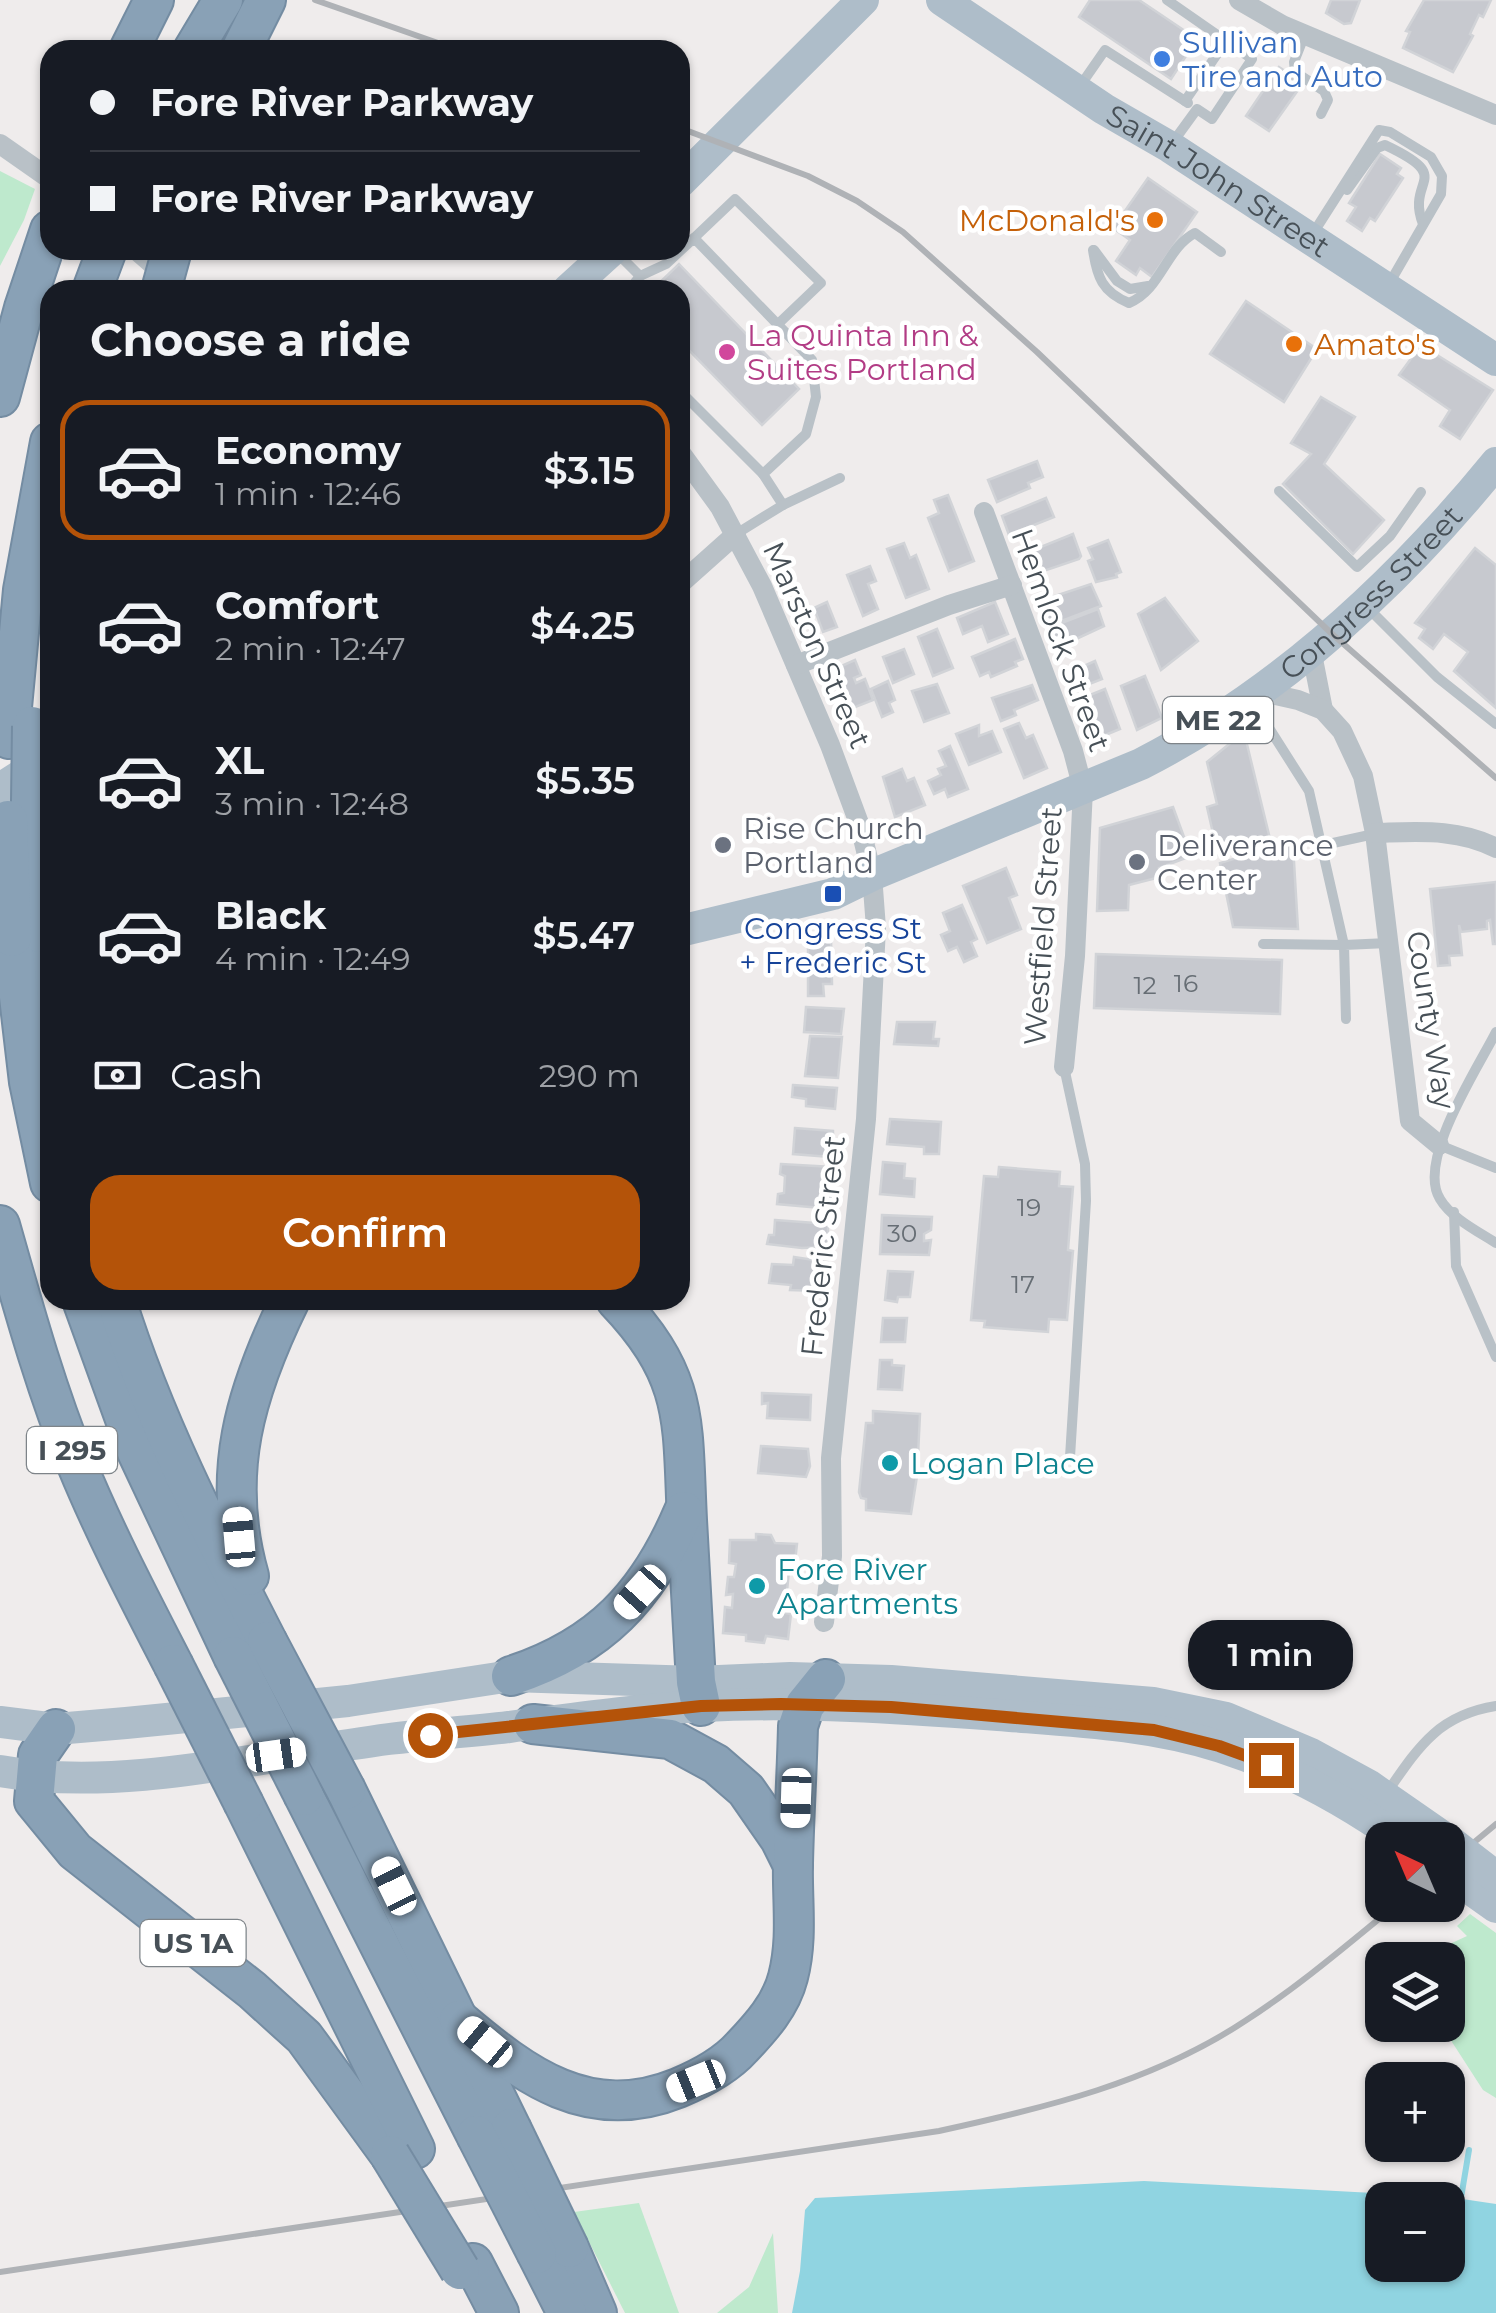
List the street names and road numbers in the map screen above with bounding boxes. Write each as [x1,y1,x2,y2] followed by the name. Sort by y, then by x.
[1100,96,1337,265] street label: Saint John Street
[1272,498,1470,688] street label: Congress Street
[1004,524,1118,756] street label: Hemlock Street
[755,536,879,754] street label: Marston Street
[1163,697,1273,743] road number: ME 22
[1016,805,1070,1047] street label: Westfield Street
[1399,928,1463,1113] street label: County Way
[793,1134,853,1358] street label: Frederic Street
[27,1427,117,1473] road number: I 295
[140,1920,246,1966] road number: US 1A

